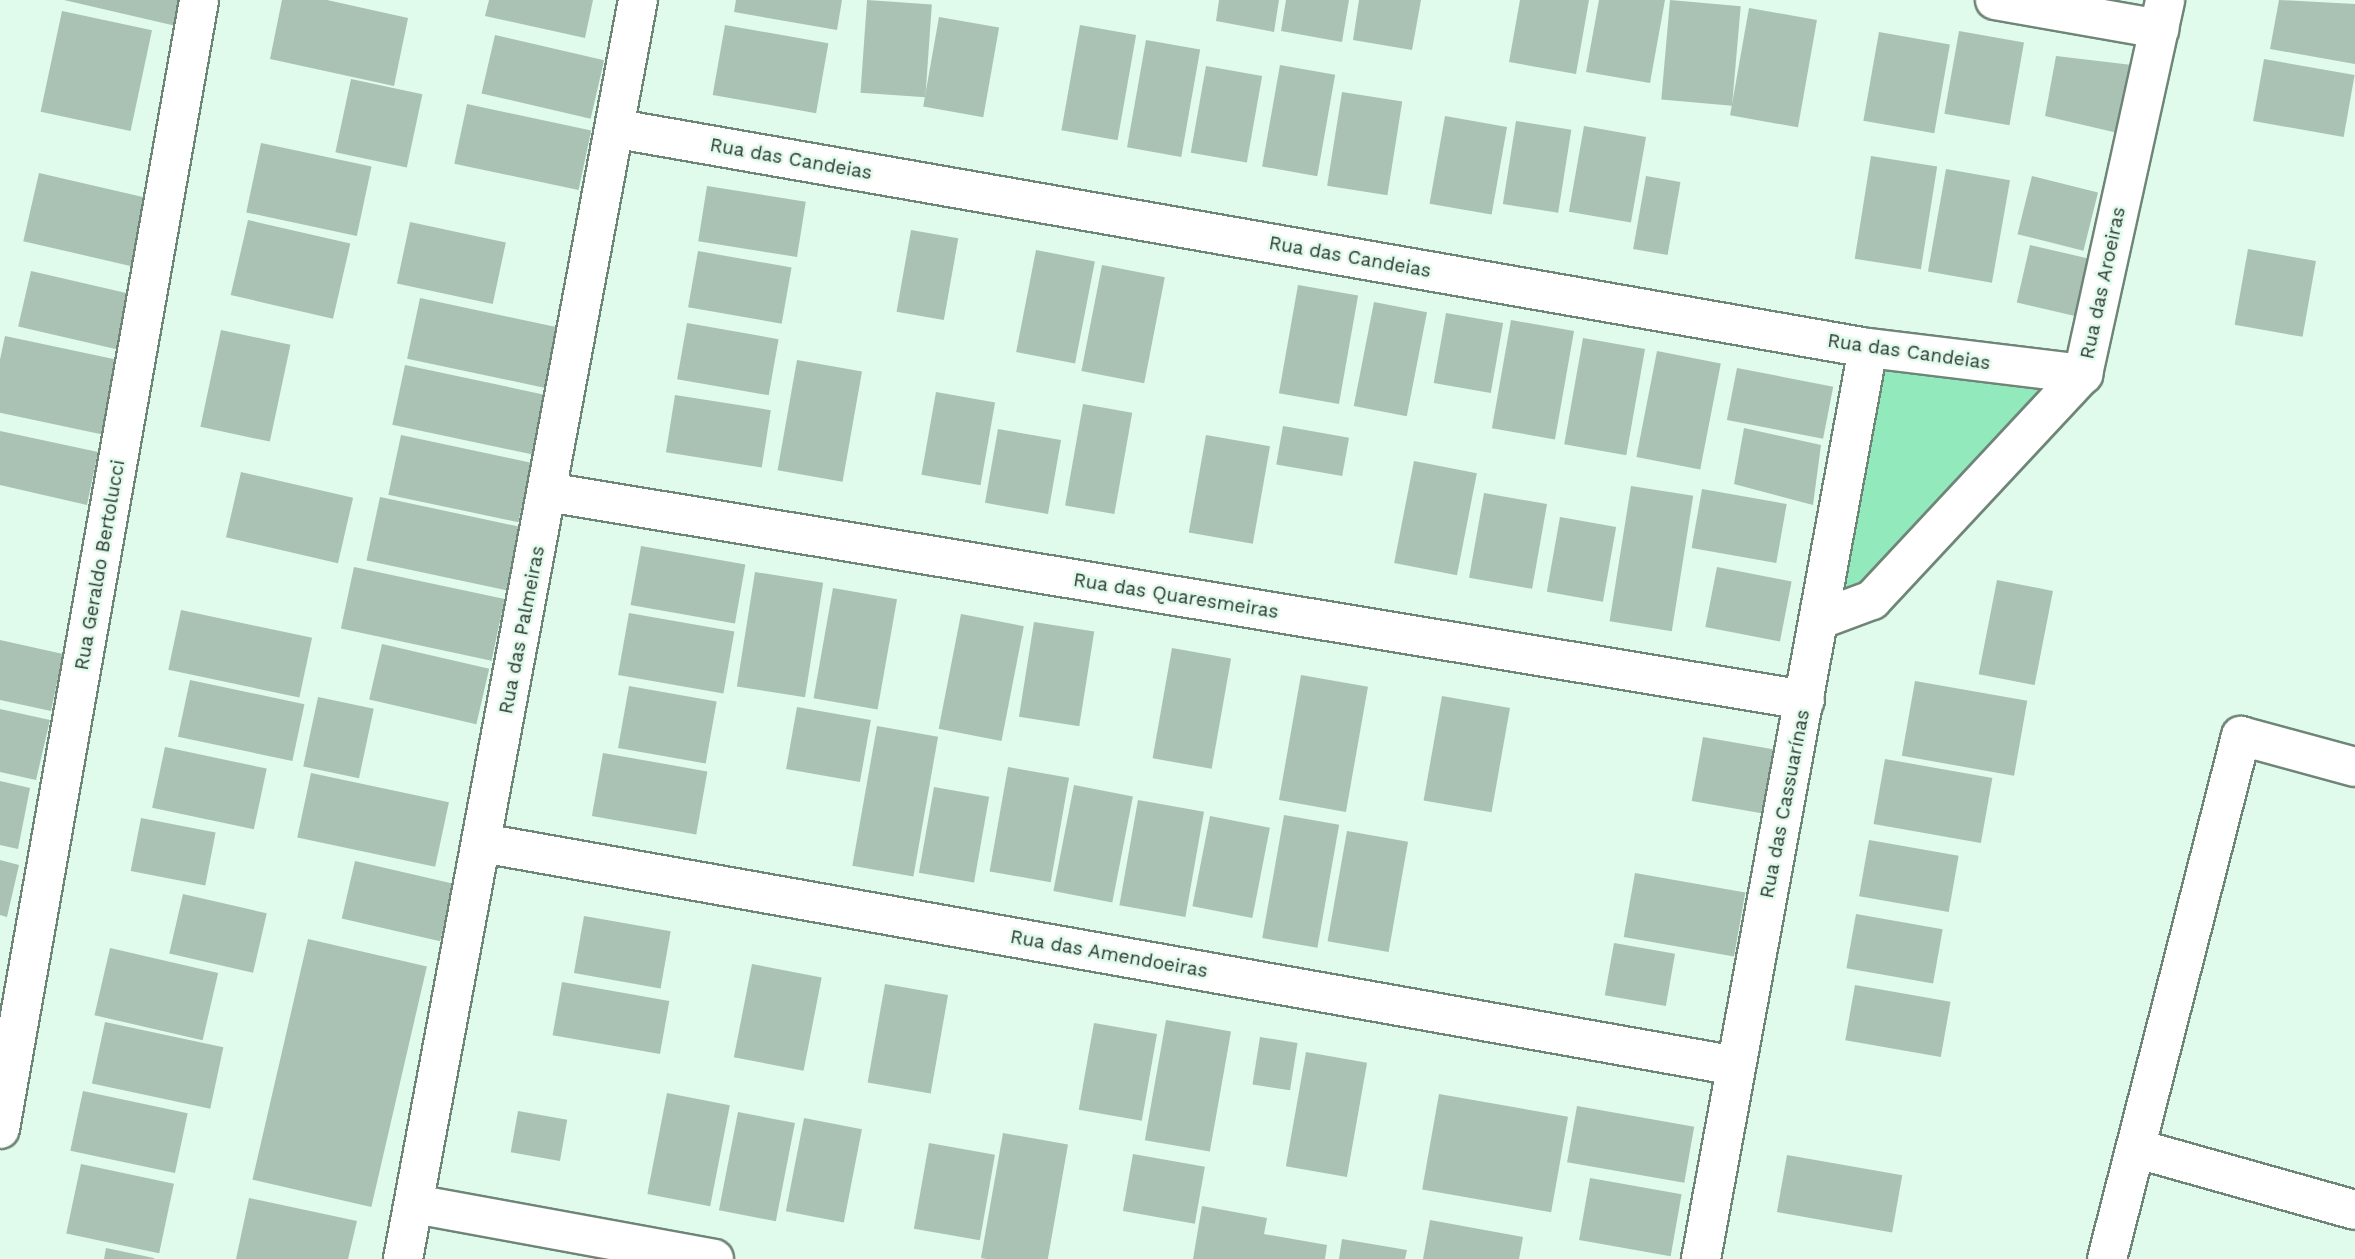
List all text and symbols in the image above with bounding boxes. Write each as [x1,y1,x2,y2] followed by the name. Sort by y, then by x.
[708,133,874,185] street label: Rua das Candeias
[2076,204,2130,362] street label: Rua das Aroeiras
[1267,231,1433,283] street label: Rua das Candeias
[1826,329,1992,375] street label: Rua das Candeias
[70,458,130,672] street label: Rua Geraldo Bertolucci
[494,544,550,716] street label: Rua das Palmeiras
[1071,568,1281,624] street label: Rua das Quaresmeiras
[1755,708,1815,900] street label: Rua das Cassuarínas
[1008,925,1210,983] street label: Rua das Amendoeiras

